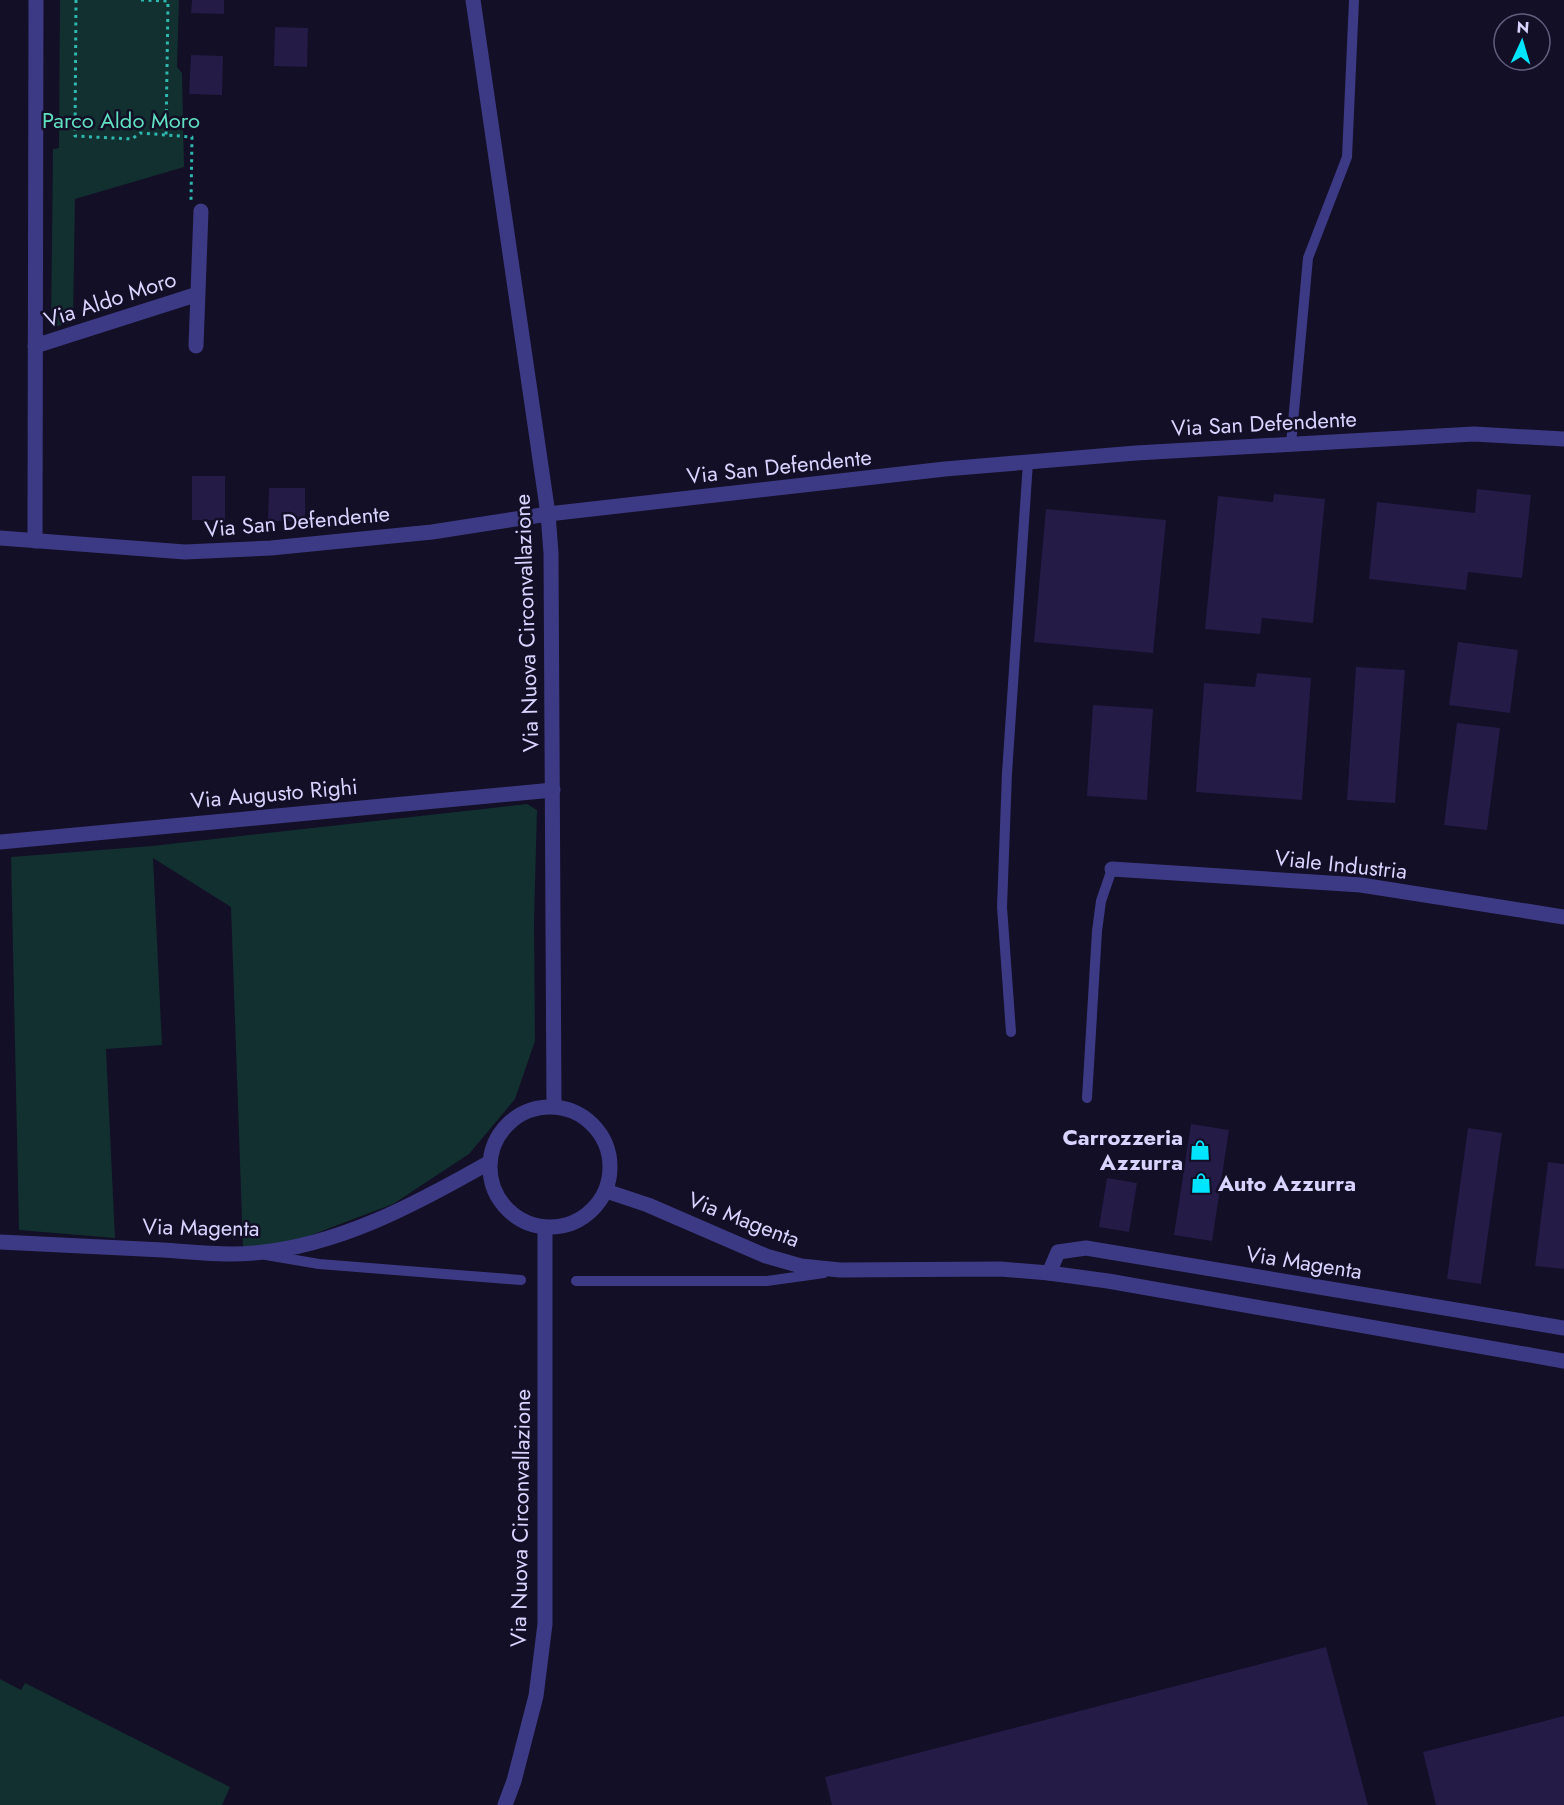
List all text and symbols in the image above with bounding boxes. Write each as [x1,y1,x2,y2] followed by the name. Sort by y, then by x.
[1492,12,1552,72] north arrow
[1516,16,1530,39] text: N
[42,104,200,136] park label: Parco Aldo Moro
[40,263,180,335] street label: Via Aldo Moro
[1170,402,1358,444] street label: Via San Defendente
[685,440,873,492] street label: Via San Defendente
[506,493,546,753] street label: Via Nuova Circonvallazione
[203,497,391,545] street label: Via San Defendente
[189,770,359,816] street label: Via Augusto Righi
[1273,841,1409,887] street label: Viale Industria
[1062,1121,1183,1178] place label: Carrozzeria Azzurra
[1188,1138,1212,1162] shop icon: Carrozzeria Azzurra
[1217,1167,1356,1199] place label: Auto Azzurra
[1189,1171,1213,1195] shop icon: Auto Azzurra
[684,1183,804,1255] street label: Via Magenta
[142,1210,260,1244] street label: Via Magenta
[1244,1237,1364,1287] street label: Via Magenta
[502,1389,538,1647] street label: Via Nuova Circonvallazione

